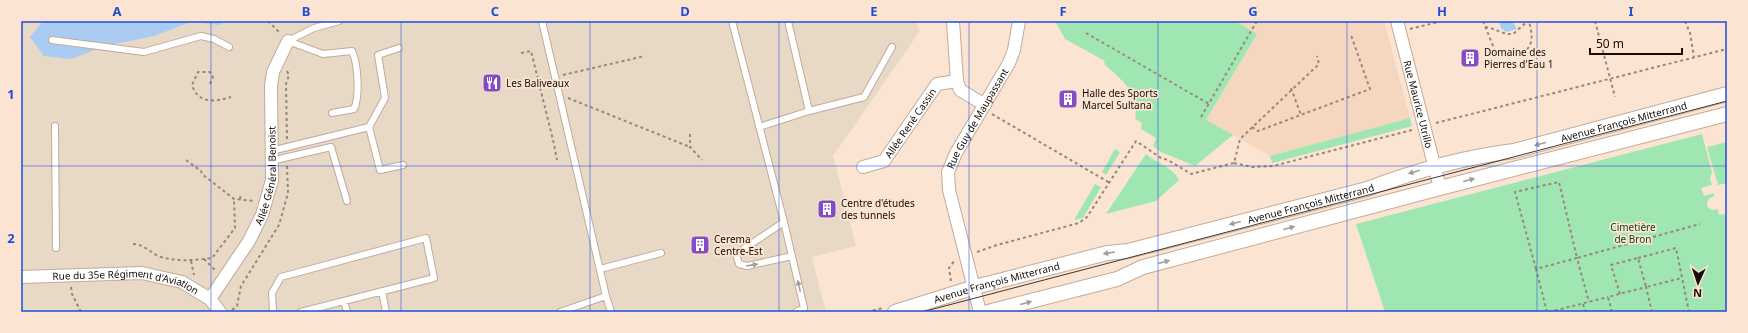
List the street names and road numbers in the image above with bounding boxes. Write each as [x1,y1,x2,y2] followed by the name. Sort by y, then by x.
[1400,59,1436,150] street label: Rue Maurice Utrillo
[943,65,1012,171] street label: Rue Guy de Maupassant
[881,85,939,161] street label: Allée René Cassin
[1559,98,1689,145] street label: Avenue François Mitterrand
[251,126,279,227] street label: Allée Général Benoist
[1246,180,1376,227] street label: Avenue François Mitterrand
[932,258,1061,306] street label: Avenue François Mitterrand
[52,266,202,298] street label: Rue du 35e Régiment d'Aviation

